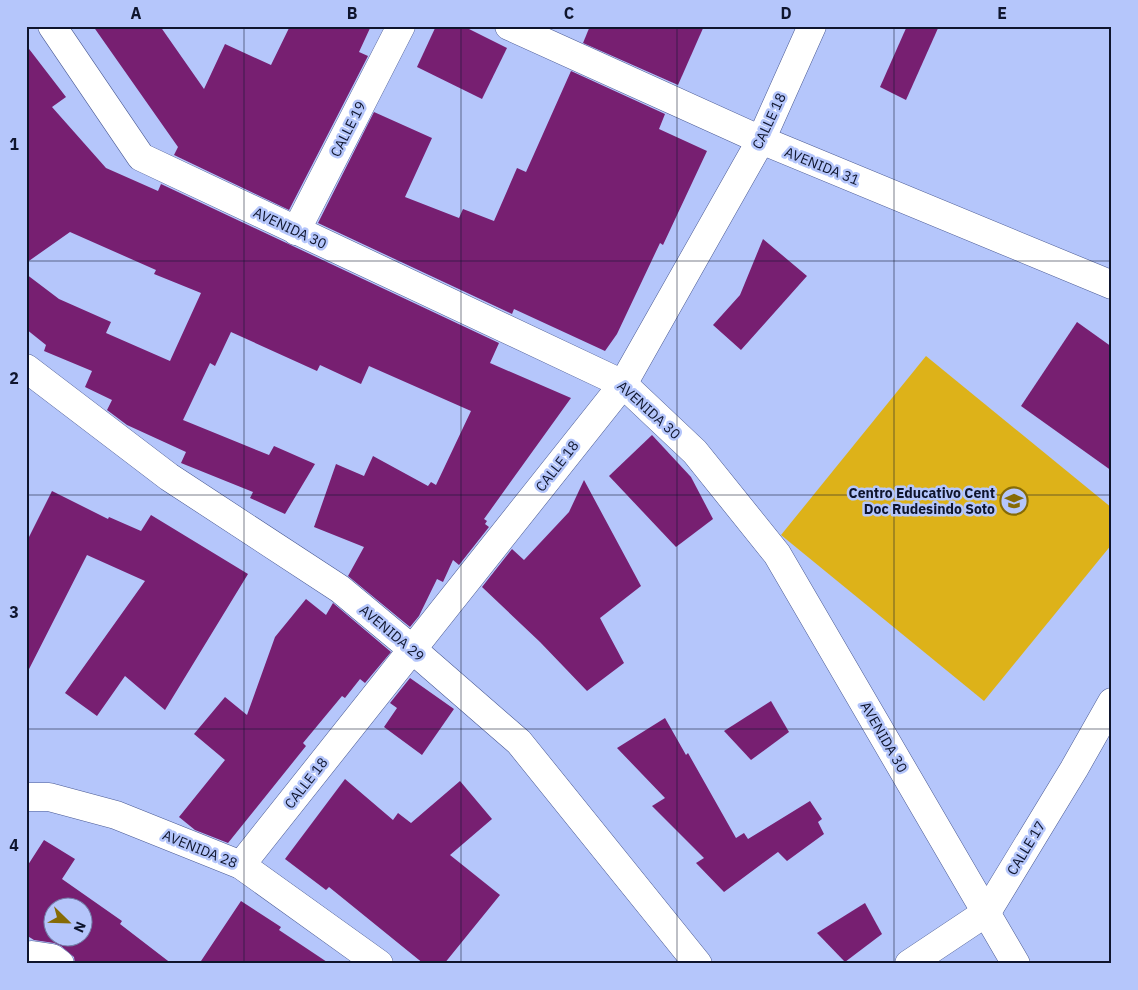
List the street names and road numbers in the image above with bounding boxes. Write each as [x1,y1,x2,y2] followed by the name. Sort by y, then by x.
[748,90,790,152] street label: CALLE 18
[326,98,370,160] street label: CALLE 19
[782,143,862,189] street label: AVENIDA 31
[250,203,330,253] street label: AVENIDA 30
[614,377,684,443] street label: AVENIDA 30
[531,437,583,495] street label: CALLE 18
[356,601,428,665] street label: AVENIDA 29
[856,698,912,776] street label: AVENIDA 30
[280,754,332,812] street label: CALLE 18
[1003,818,1049,878] street label: CALLE 17
[160,826,240,872] street label: AVENIDA 28

